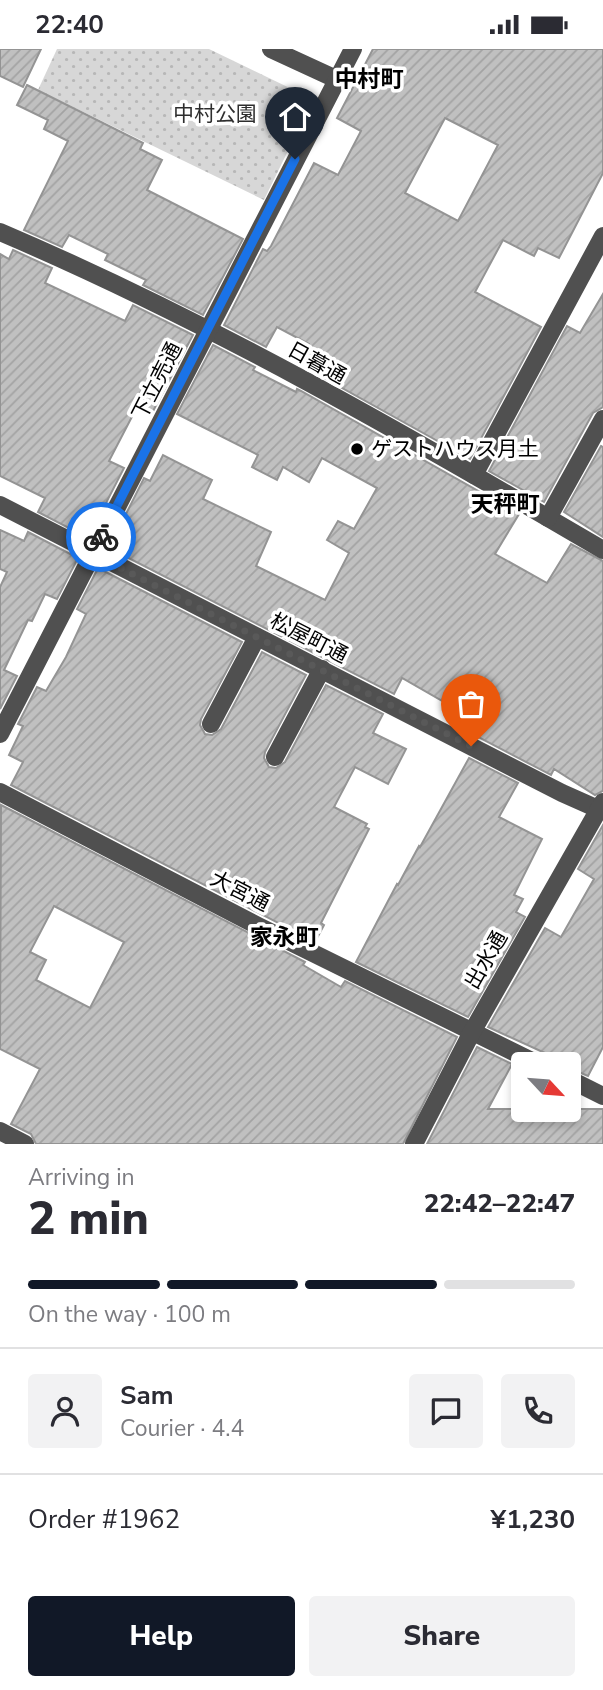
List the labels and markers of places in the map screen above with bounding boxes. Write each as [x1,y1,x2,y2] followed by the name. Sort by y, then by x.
[265,87,325,159] pin
[371,435,539,463] place label: ゲストハウス月土
[349,441,365,457] marker: ゲストハウス月土
[441,674,501,746] pin

